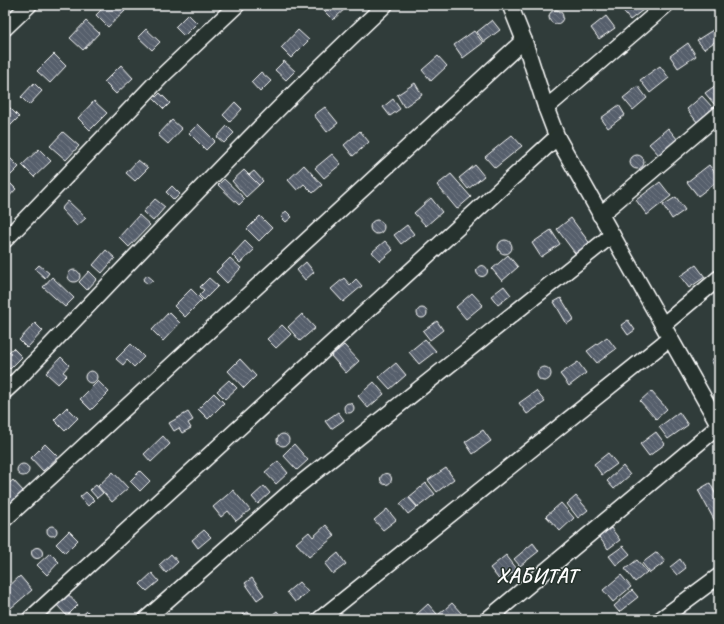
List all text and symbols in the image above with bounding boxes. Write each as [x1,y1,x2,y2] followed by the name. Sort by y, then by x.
[496,562,581,588] district label: ХАБИТАТ

